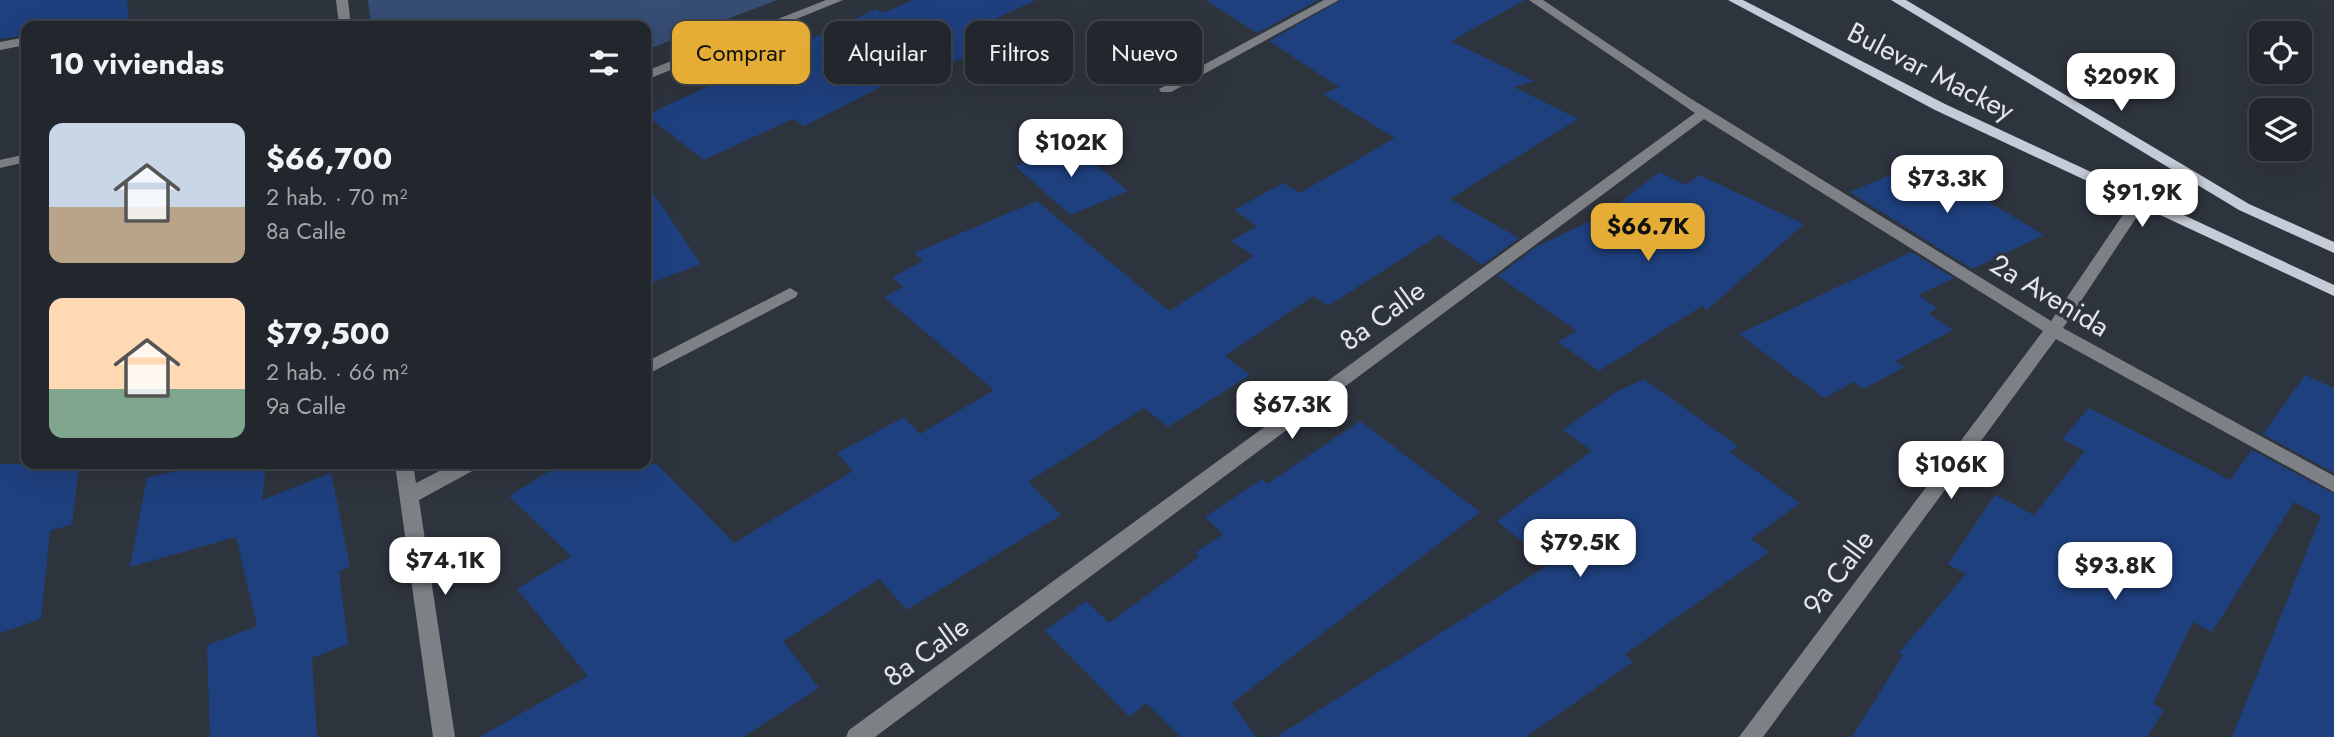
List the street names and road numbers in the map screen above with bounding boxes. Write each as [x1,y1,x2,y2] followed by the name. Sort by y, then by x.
[1840,12,2022,131] street label: Bulevar Mackey
[1982,244,2117,347] street label: 2a Avenida
[1331,270,1434,361] street label: 8a Calle
[1793,521,1884,623] street label: 9a Calle
[875,606,978,697] street label: 8a Calle

